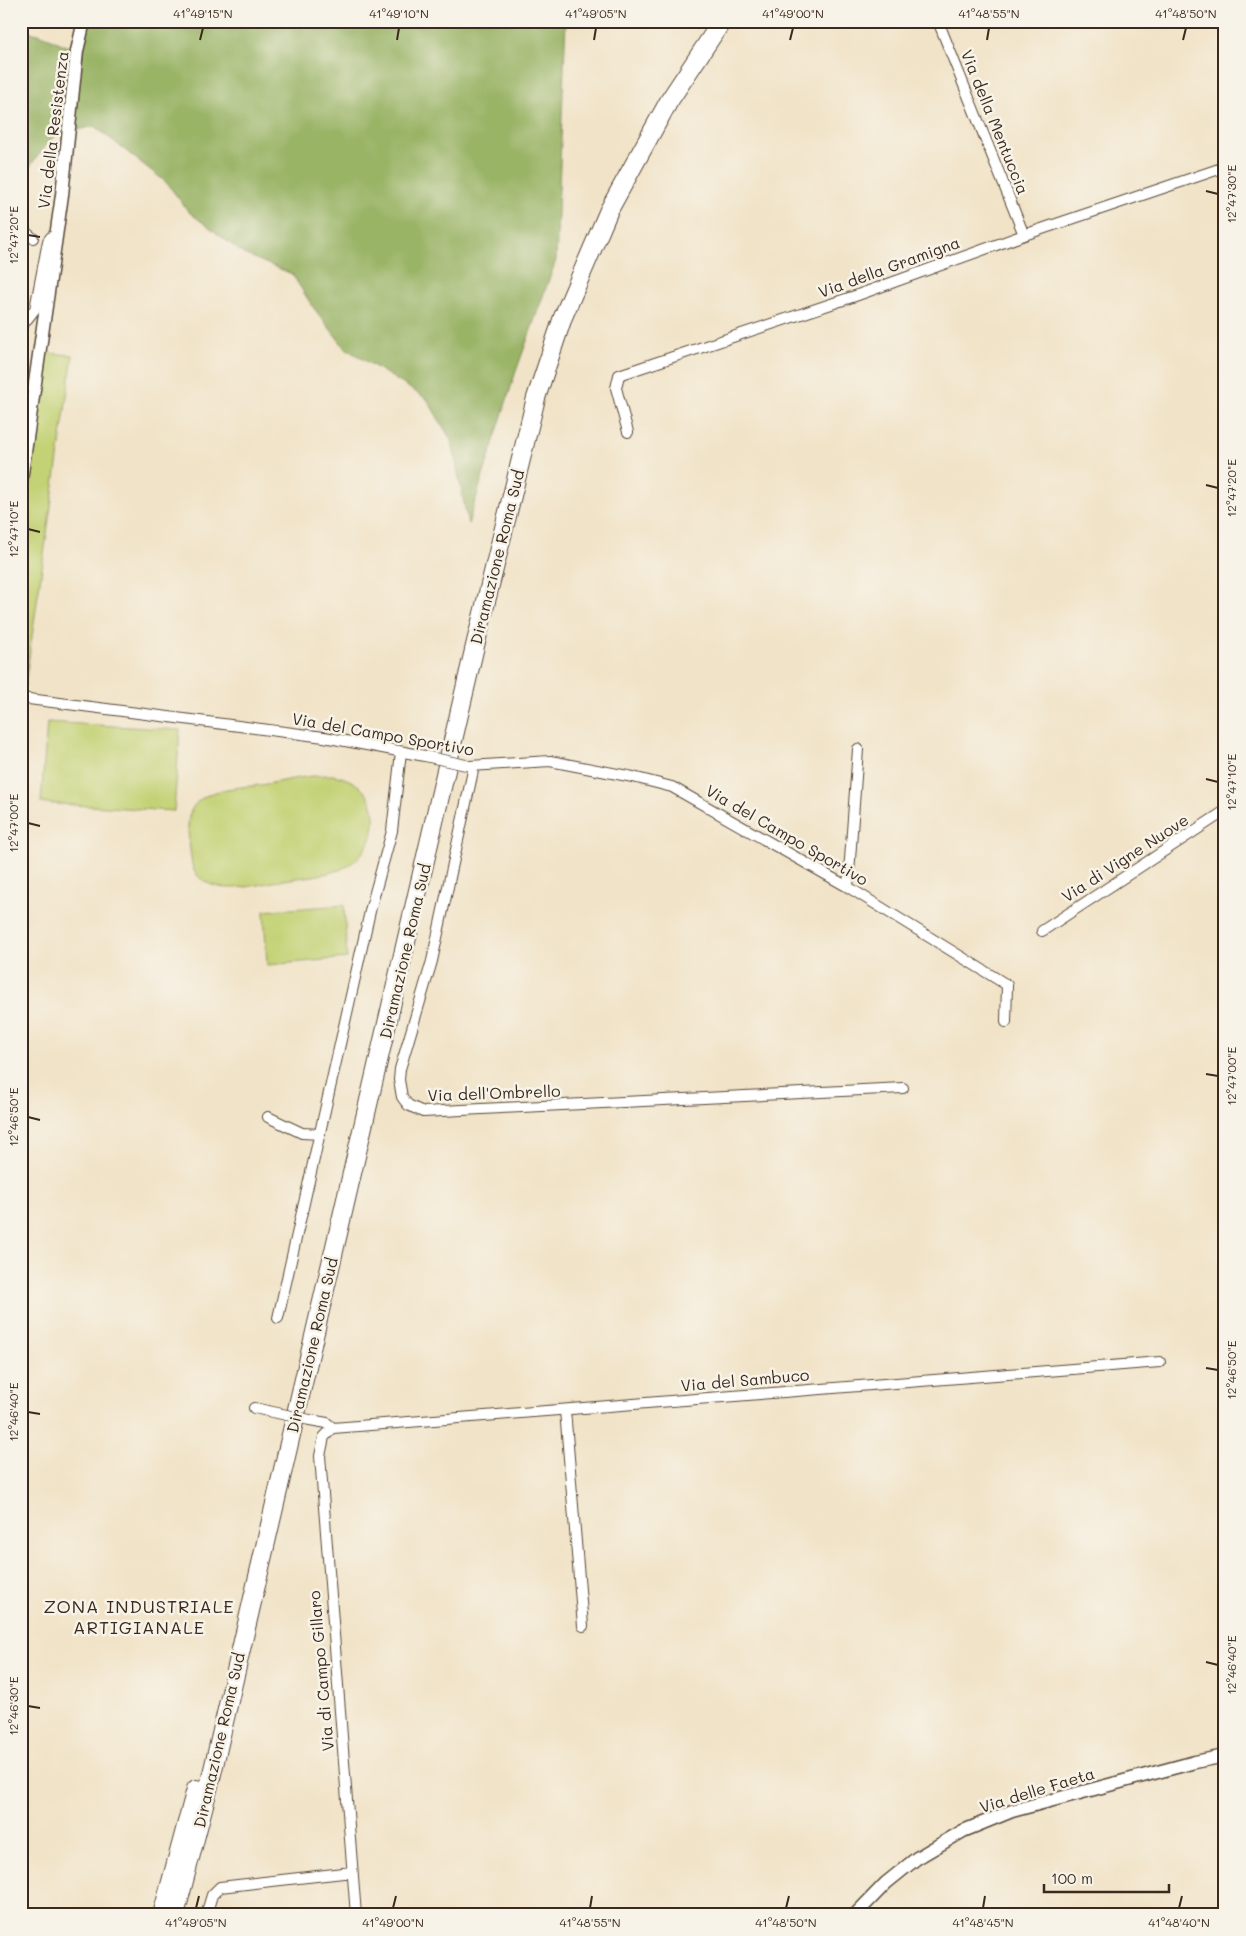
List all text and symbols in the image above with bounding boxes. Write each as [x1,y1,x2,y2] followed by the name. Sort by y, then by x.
[173,5,233,21] text: 41°49'15"N
[369,5,429,21] text: 41°49'10"N
[565,5,627,21] text: 41°49'05"N
[762,5,824,21] text: 41°49'00"N
[958,5,1020,21] text: 41°48'55"N
[1155,5,1217,21] text: 41°48'50"N
[957,46,1034,197] street label: Via della Mentuccia
[32,50,73,210] street label: Via della Resistenza
[1223,165,1239,223] text: 12°47'30"E
[5,206,21,264] text: 12°47'20"E
[815,231,962,302] street label: Via della Gramigna
[1223,459,1239,517] text: 12°47'20"E
[465,467,528,646] street label: Diramazione Roma Sud
[5,500,21,557] text: 12°47'10"E
[290,707,476,760] street label: Via del Campo Sportivo
[1223,753,1239,810] text: 12°47'10"E
[702,779,872,890] street label: Via del Campo Sportivo
[5,793,21,852] text: 12°47'00"E
[1057,809,1192,906] street label: Via di Vigne Nuove
[374,861,435,1041] street label: Diramazione Roma Sud
[1223,1046,1239,1105] text: 12°47'00"E
[427,1080,561,1105] street label: Via dell'Ombrello
[5,1087,21,1147] text: 12°46'50"E
[281,1255,342,1435] street label: Diramazione Roma Sud
[1223,1340,1239,1400] text: 12°46'50"E
[680,1363,810,1396] street label: Via del Sambuco
[5,1382,21,1442] text: 12°46'40"E
[303,1590,338,1752] street label: Via di Campo Gillaro
[43,1594,235,1639] district label: ZONA INDUSTRIALE ARTIGIANALE
[1223,1635,1239,1695] text: 12°46'40"E
[188,1650,249,1830] street label: Diramazione Roma Sud
[5,1676,21,1736] text: 12°46'30"E
[977,1762,1097,1817] street label: Via delle Faeta
[1044,1861,1168,1893] scale bar
[1051,1868,1093,1888] text: 100 m
[165,1914,227,1930] text: 41°49'05"N
[362,1914,424,1930] text: 41°49'00"N
[559,1914,621,1930] text: 41°48'55"N
[755,1914,817,1930] text: 41°48'50"N
[952,1914,1014,1930] text: 41°48'45"N
[1148,1914,1210,1930] text: 41°48'40"N

